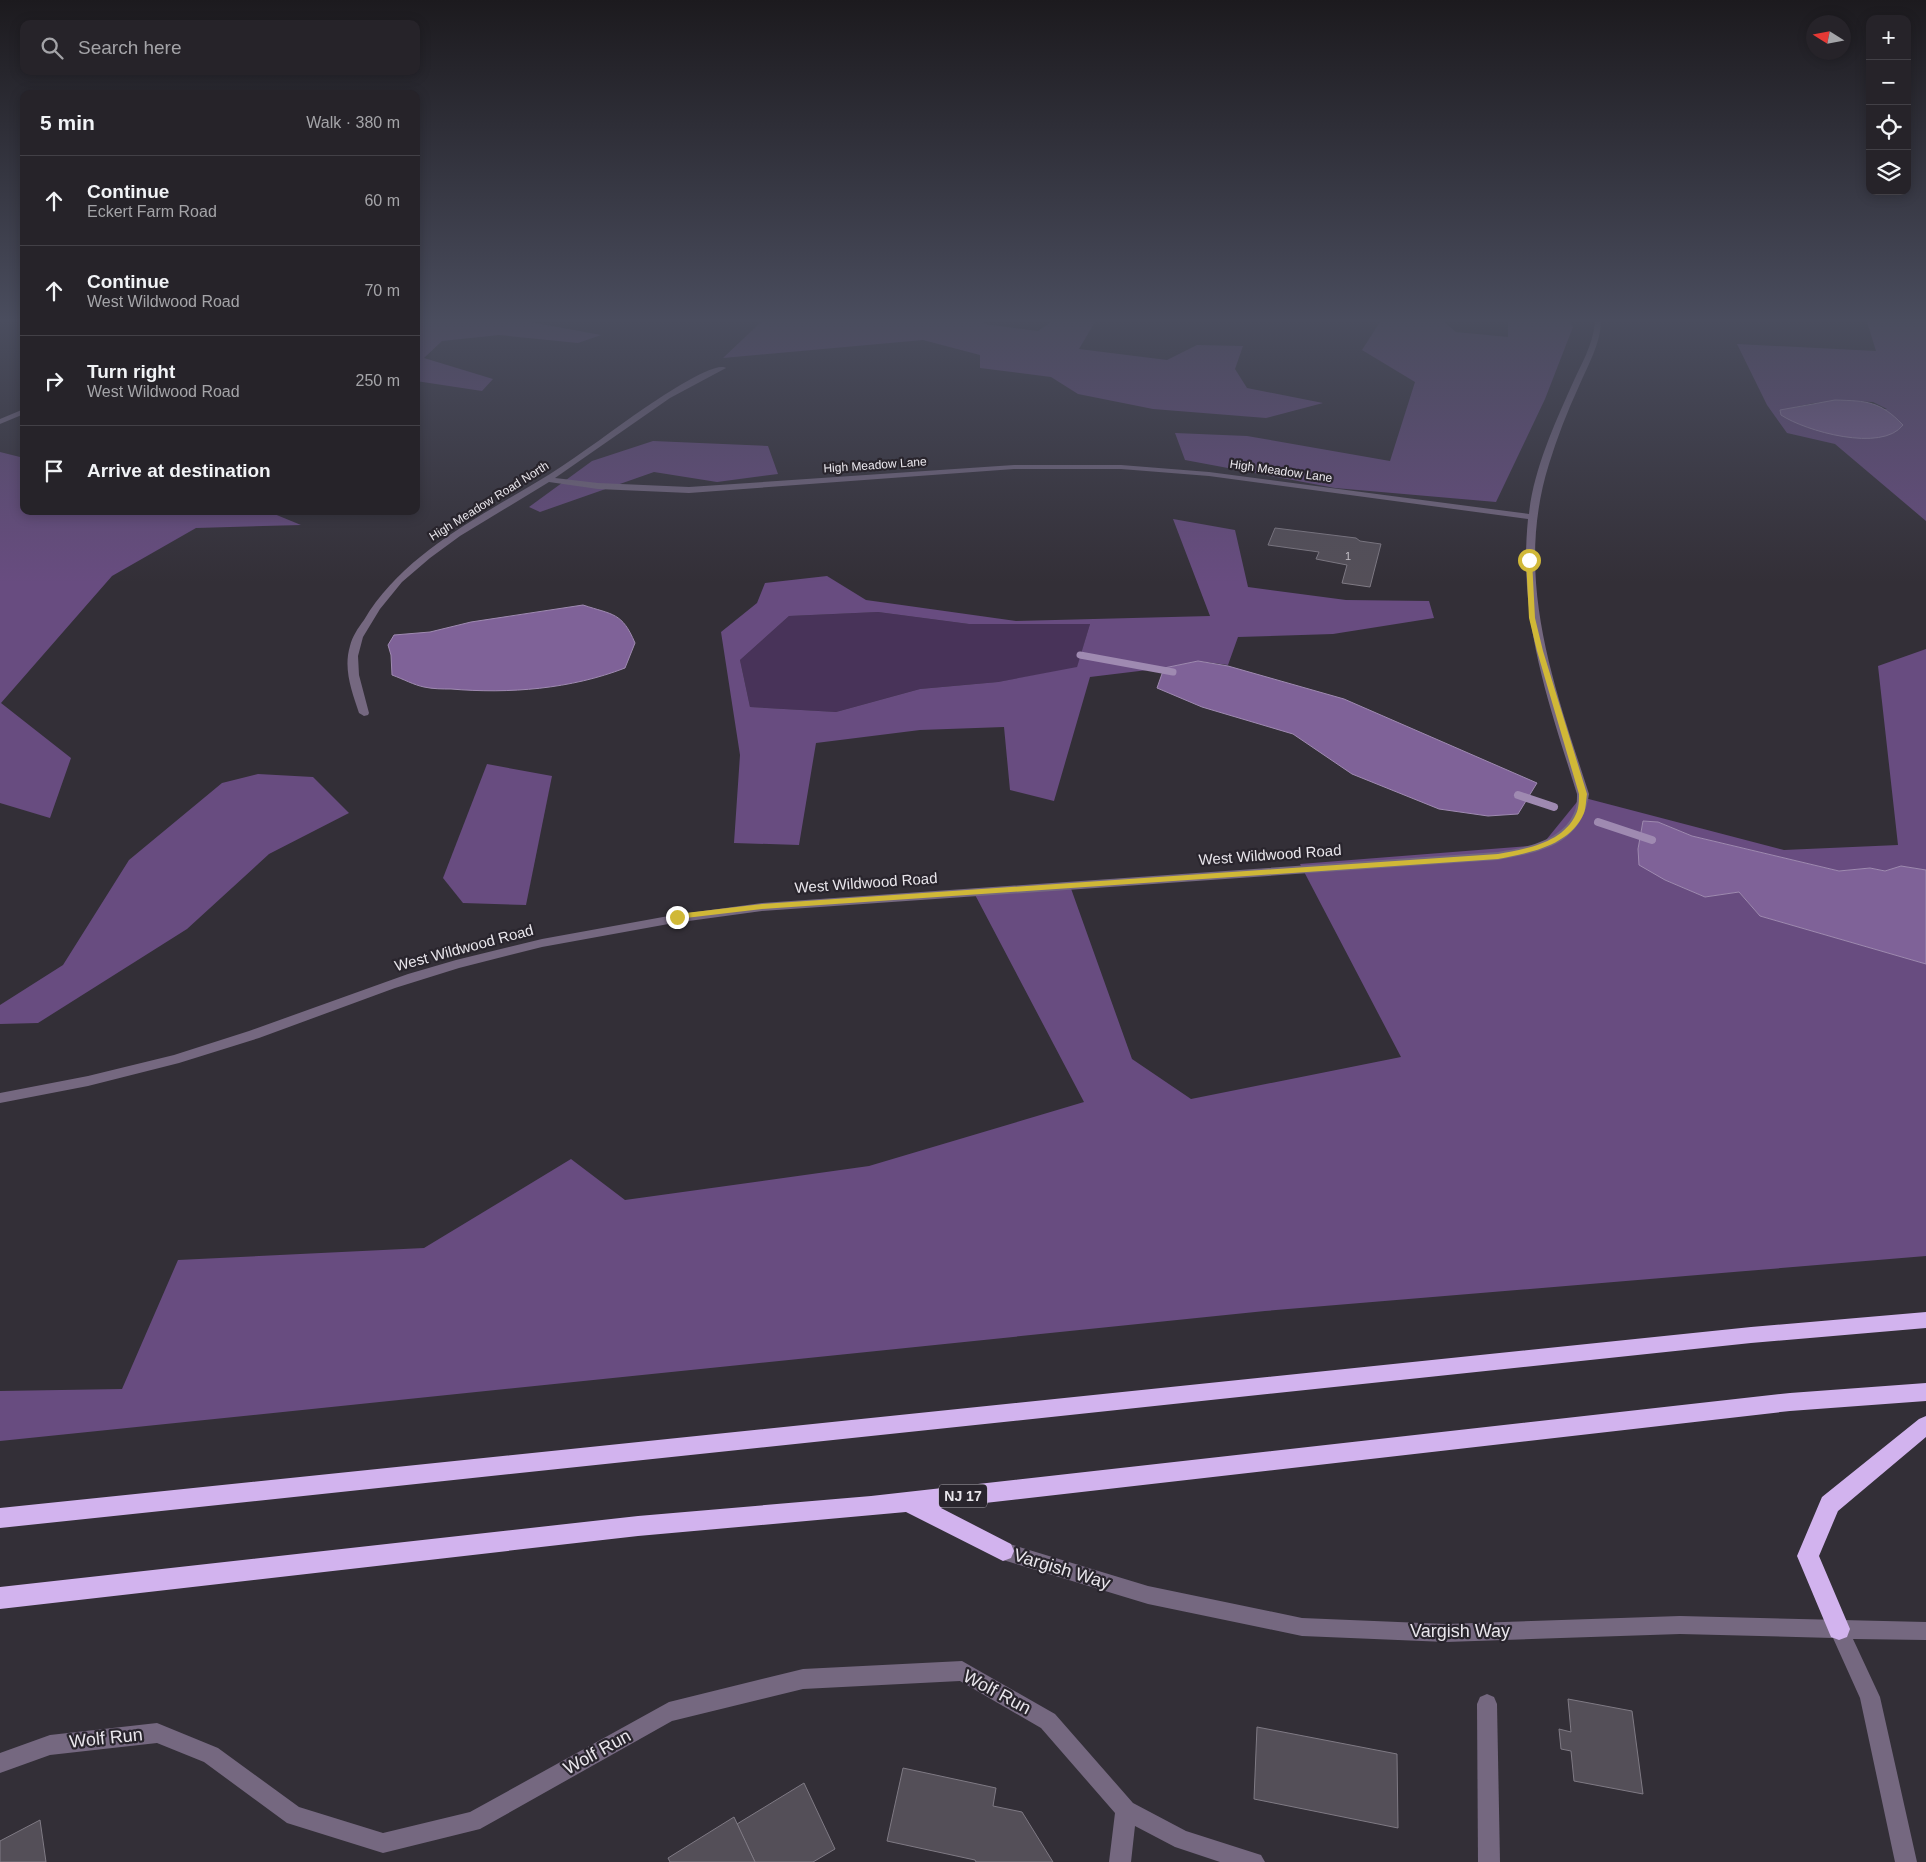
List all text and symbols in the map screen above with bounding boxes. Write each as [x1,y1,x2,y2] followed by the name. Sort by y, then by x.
[1806,15,1851,60] north arrow
[1866,15,1911,195] map controls
[1866,15,1911,60] button: +
[20,20,420,75] search box
[38,34,66,62] icon: search
[78,37,182,58] text: Search here
[1866,60,1911,105] button: −
[1866,105,1911,150] button: locate
[40,111,95,134] text: 5 min
[306,114,400,131] text: Walk · 380 m
[1866,150,1911,195] button: layers
[87,181,169,202] text: Continue
[40,187,68,215] icon: ahead
[364,192,400,209] text: 60 m
[87,203,217,220] text: Eckert Farm Road
[87,271,169,292] text: Continue
[40,277,68,305] icon: ahead
[364,282,400,299] text: 70 m
[87,293,240,310] text: West Wildwood Road
[87,361,175,382] text: Turn right
[40,367,68,395] icon: right
[356,372,400,389] text: 250 m
[87,383,240,400] text: West Wildwood Road
[823,454,927,476] street label: High Meadow Lane
[40,457,68,485] icon: arrive
[1229,457,1333,485] street label: High Meadow Lane
[427,458,551,544] street label: High Meadow Road North
[87,460,271,481] text: Arrive at destination
[1518,549,1541,572] route start
[1345,550,1351,562] house number: 1
[1198,841,1342,868] street label: West Wildwood Road
[794,869,938,896] street label: West Wildwood Road
[666,906,689,929] route end
[393,921,535,974] street label: West Wildwood Road
[939,1484,987,1508] road number: NJ 17
[1011,1545,1113,1593] street label: Vargish Way
[1410,1621,1510,1641] street label: Vargish Way
[960,1666,1034,1718] street label: Wolf Run
[68,1724,144,1752] street label: Wolf Run
[560,1725,634,1779] street label: Wolf Run

